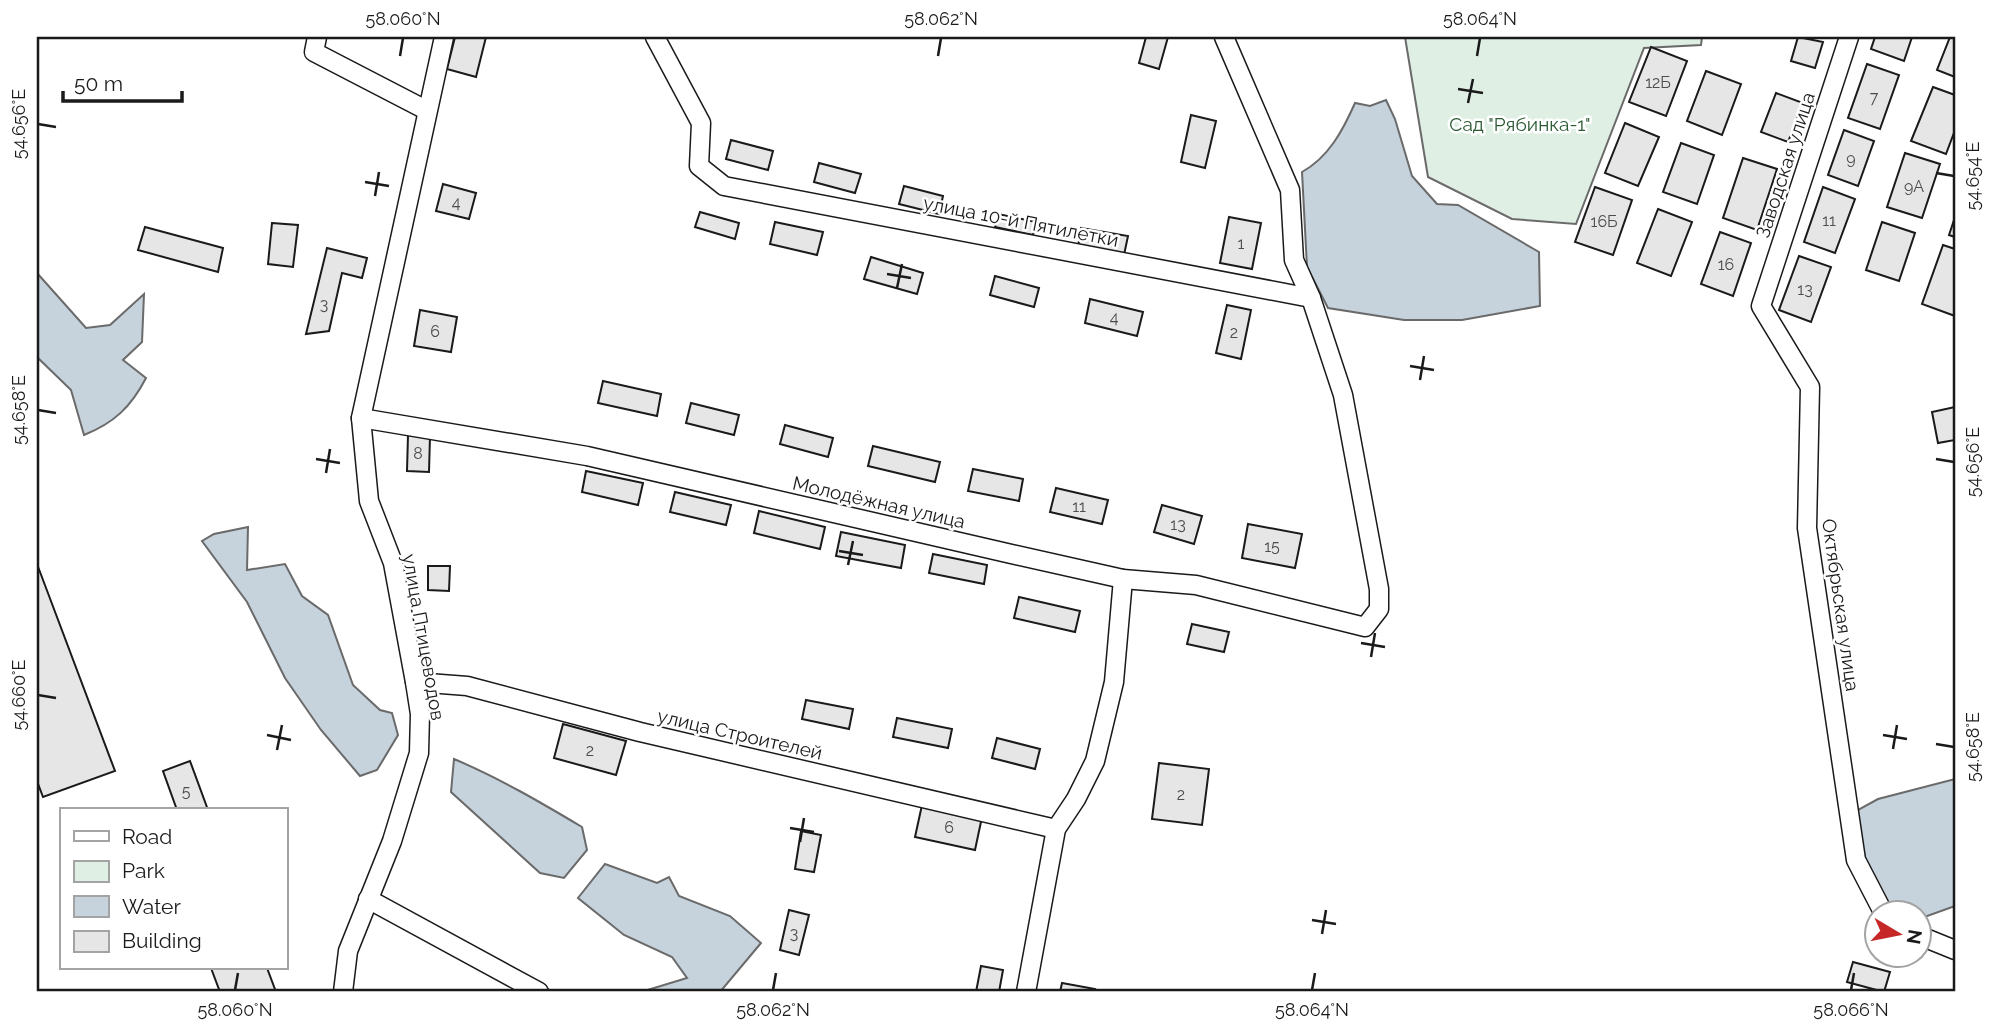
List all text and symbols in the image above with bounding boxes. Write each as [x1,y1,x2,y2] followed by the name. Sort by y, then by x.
[365,8,441,29] text: 58.060°N
[904,8,978,29] text: 58.062°N
[1443,8,1517,29] text: 58.064°N
[63,60,182,104] scale bar
[74,71,123,96] text: 50 m
[1645,73,1671,92] house number: 12Б
[1870,88,1879,107] house number: 7
[8,89,29,159] text: 54.656°E
[1751,89,1819,241] street label: Заводская улица
[1449,113,1591,135] park label: Сад "Рябинка-1"
[1962,141,1983,211] text: 54.654°E
[1846,149,1856,168] house number: 9
[1904,177,1924,196] house number: 9А
[921,191,1121,251] street label: улица 10-й Пятилетки
[452,193,461,212] house number: 4
[1822,211,1836,230] house number: 11
[1591,212,1617,231] house number: 16Б
[1238,234,1245,253] house number: 1
[1718,255,1734,274] house number: 16
[1797,280,1813,299] house number: 13
[320,295,328,314] house number: 3
[1110,308,1119,327] house number: 4
[430,322,440,341] house number: 6
[1230,323,1238,342] house number: 2
[8,375,29,445] text: 54.658°E
[1962,427,1983,497] text: 54.656°E
[413,444,423,463] house number: 8
[791,471,967,533] street label: Молодёжная улица
[1072,497,1086,516] house number: 11
[1170,515,1186,534] house number: 13
[1818,517,1864,693] street label: Октябрьская улица
[1264,537,1280,556] house number: 15
[399,552,449,722] street label: улица Птицеводов
[8,659,29,731] text: 54.660°E
[655,704,825,764] street label: улица Строителей
[1962,712,1983,782] text: 54.658°E
[586,741,594,760] house number: 2
[182,782,191,801] house number: 5
[1177,785,1185,804] house number: 2
[60,808,287,970] legend
[944,818,954,837] house number: 6
[122,824,172,849] text: Road
[122,858,165,883] text: Park
[122,894,181,919] text: Water
[1862,900,1932,970] north arrow
[790,924,798,943] house number: 3
[122,928,202,953] text: Building
[1903,928,1927,946] text: N
[197,999,273,1020] text: 58.060°N
[736,999,810,1020] text: 58.062°N
[1275,999,1349,1020] text: 58.064°N
[1813,999,1889,1020] text: 58.066°N

